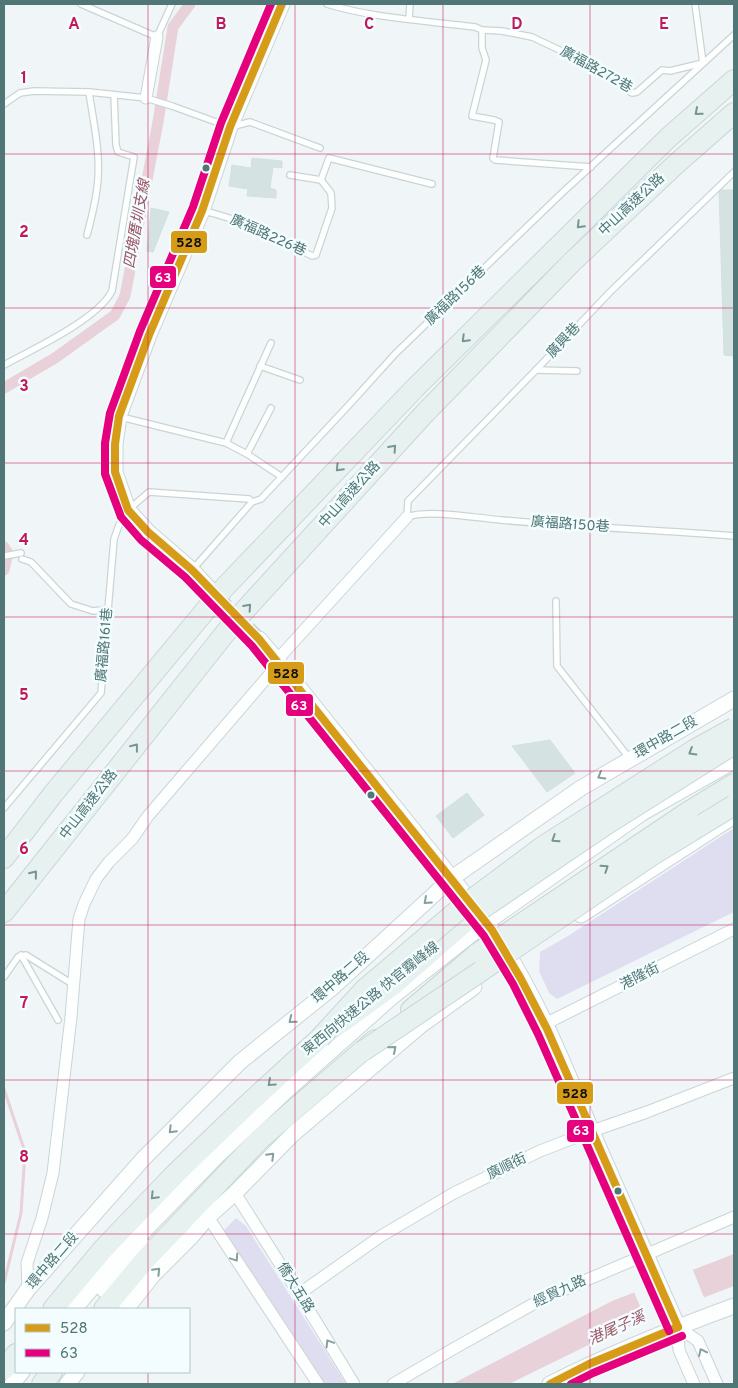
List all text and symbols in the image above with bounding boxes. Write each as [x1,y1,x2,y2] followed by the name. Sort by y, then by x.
[68,15,80,35] text: A
[215,15,227,35] text: B
[364,15,374,35] text: C
[511,15,523,35] text: D
[659,15,669,35] text: E
[557,43,635,97] street label: 廣福路272巷
[21,69,27,89] text: 1
[694,107,703,116] one-way arrow
[201,163,211,173] unlabelled marker
[595,169,669,240] street label: 中山高速公路
[121,176,156,270] water label: 四塊厝圳支線
[227,212,309,260] street label: 廣福路226巷
[577,219,586,228] one-way arrow
[19,223,29,243] text: 2
[170,230,208,254] line badge: 528
[176,235,202,252] text: 528
[422,263,490,329] street label: 廣福路156巷
[149,265,177,289] line badge: 63
[155,270,172,287] text: 63
[543,320,585,362] street label: 廣興巷
[462,333,471,342] one-way arrow
[19,377,29,397] text: 3
[387,444,396,453] one-way arrow
[315,457,384,532] street label: 中山高速公路
[336,462,345,471] one-way arrow
[530,514,610,536] street label: 廣福路150巷
[19,531,29,551] text: 4
[242,603,251,612] one-way arrow
[93,607,117,683] street label: 廣福路161巷
[267,661,305,685] line badge: 528
[273,666,299,683] text: 528
[19,686,29,706] text: 5
[285,693,314,717] line badge: 63
[291,698,308,715] text: 63
[631,713,701,763] street label: 環中路二段
[130,744,138,753] one-way arrow
[688,745,697,755] one-way arrow
[56,766,122,843] street label: 中山高速公路
[598,770,607,780] one-way arrow
[366,790,376,800] unlabelled marker
[551,833,561,842] one-way arrow
[19,840,29,860] text: 6
[600,864,609,874] one-way arrow
[29,871,37,880] one-way arrow
[423,895,432,904] one-way arrow
[298,938,443,1060] street label: 東西向快速公路 快官霧峰線
[309,949,373,1007] street label: 環中路二段
[617,960,663,994] street label: 港隆街
[20,994,28,1014] text: 7
[289,1015,298,1023] one-way arrow
[388,1046,397,1055] one-way arrow
[268,1077,277,1086] one-way arrow
[556,1081,594,1105] line badge: 528
[562,1086,588,1103] text: 528
[566,1119,595,1143] line badge: 63
[573,1123,590,1140] text: 63
[169,1124,178,1133] one-way arrow
[19,1148,29,1168] text: 8
[484,1150,530,1184] street label: 廣順街
[266,1153,275,1162] one-way arrow
[613,1186,623,1196] unlabelled marker
[151,1190,160,1199] one-way arrow
[24,1229,82,1293] street label: 環中路二段
[228,1253,238,1262] one-way arrow
[273,1260,317,1316] street label: 僑大五路
[151,1268,160,1277] one-way arrow
[531,1272,589,1312] street label: 經貿九路
[586,1307,650,1350] water label: 港尾子溪
[15,1308,190,1373] legend
[60,1320,88,1339] text: 528
[325,1339,335,1348] one-way arrow
[60,1345,78,1364] text: 63
[698,1348,709,1357] one-way arrow

